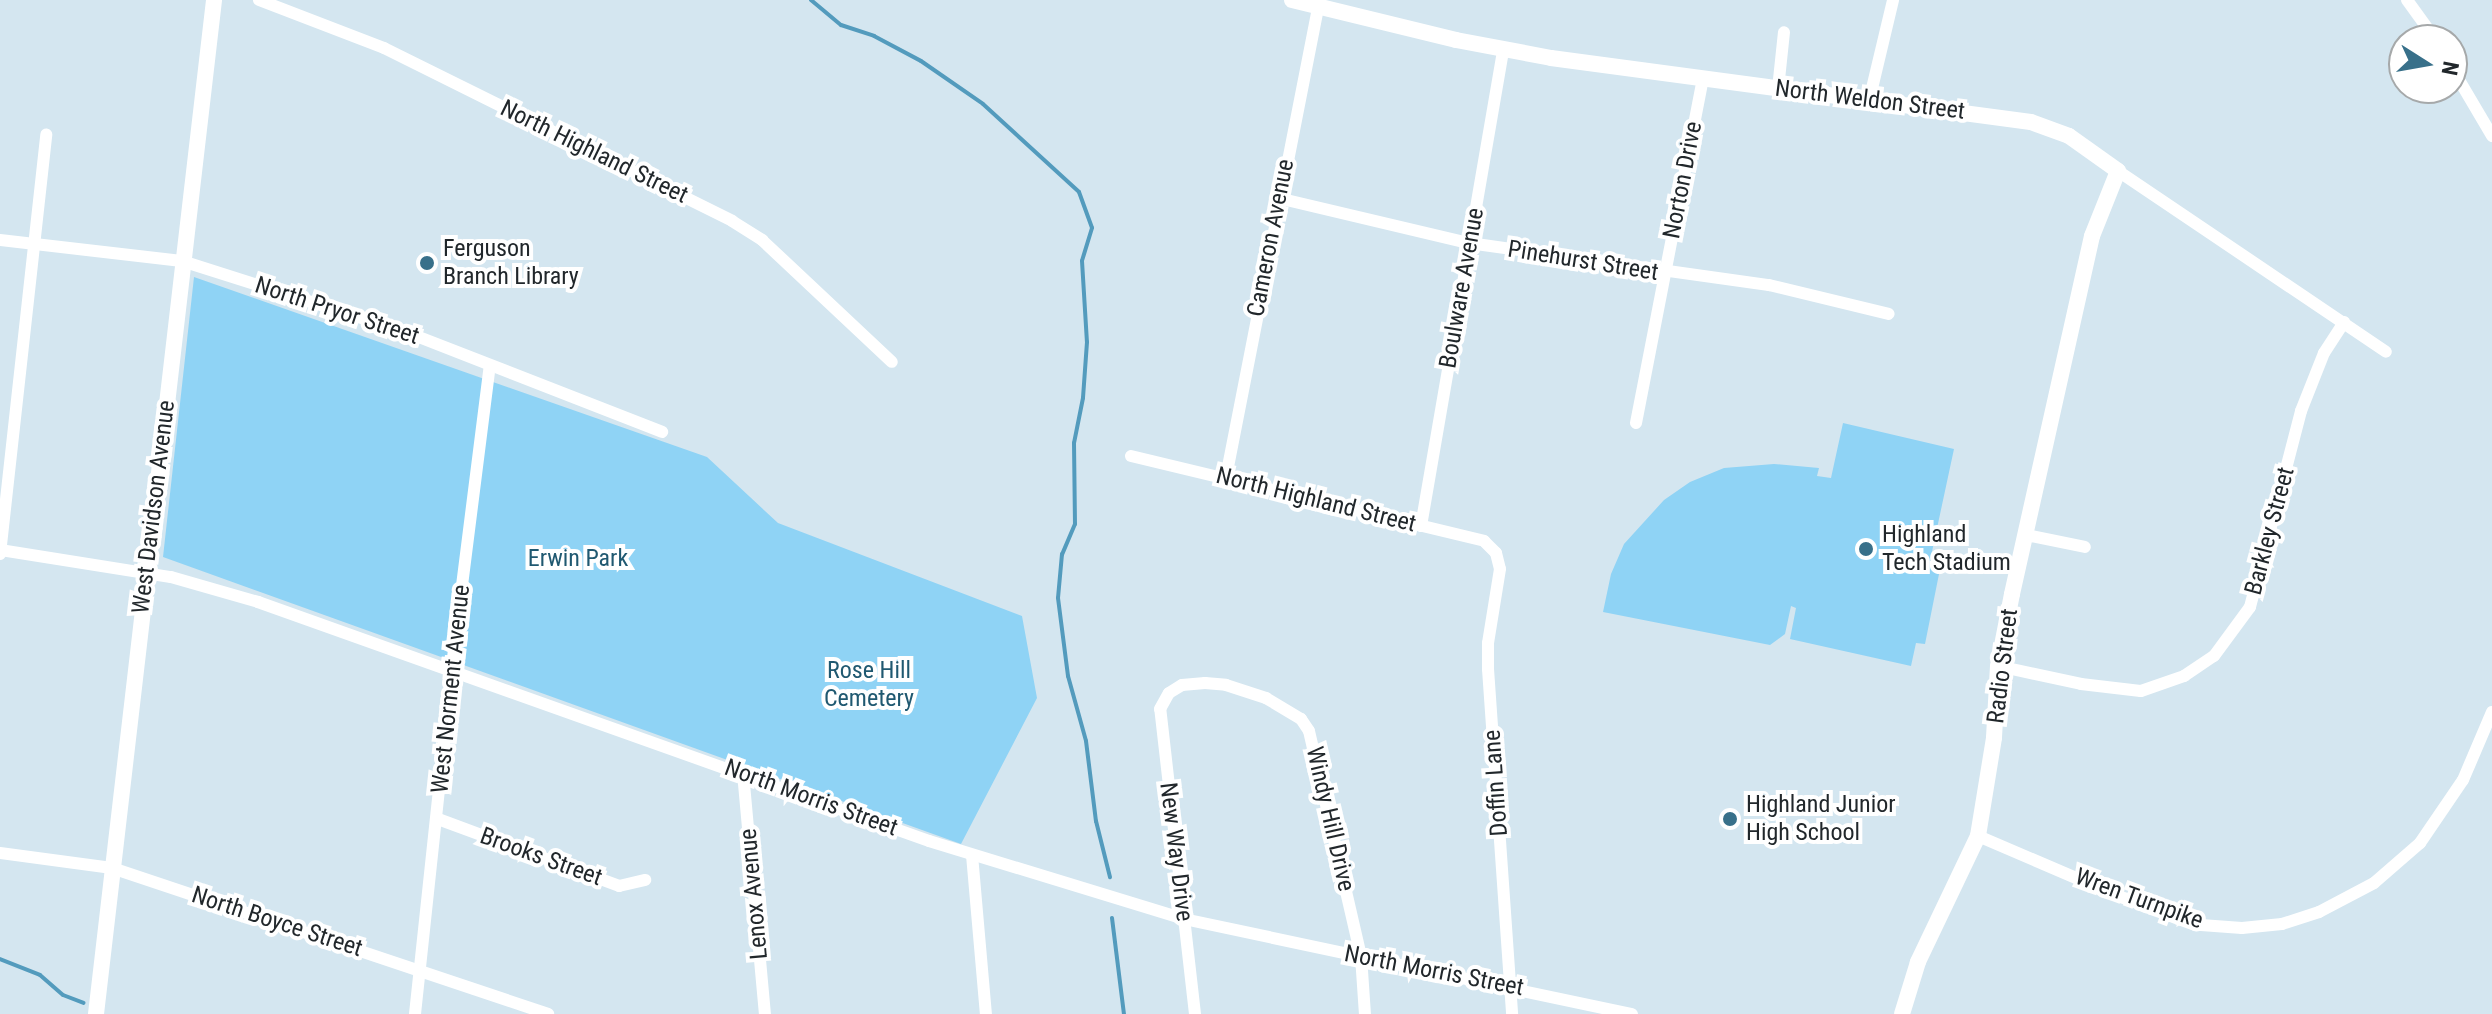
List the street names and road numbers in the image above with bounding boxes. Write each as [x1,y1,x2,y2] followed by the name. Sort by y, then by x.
[1773,74,1967,126] street label: North Weldon Street
[496,94,692,210] street label: North Highland Street
[1658,119,1708,241] street label: Norton Drive
[1242,157,1300,319] street label: Cameron Avenue
[1434,206,1490,370] street label: Boulware Avenue
[1506,235,1660,287] street label: Pinehurst Street
[251,271,423,351] street label: North Pryor Street
[127,399,181,615] street label: West Davidson Avenue
[1213,461,1419,539] street label: North Highland Street
[2239,464,2301,598] street label: Barkley Street
[426,583,476,795] street label: West Norment Avenue
[1982,607,2024,725] street label: Radio Street
[1478,729,1514,837] street label: Doffin Lane
[1299,744,1361,894] street label: Windy Hill Drive
[721,753,901,843] street label: North Morris Street
[1153,781,1199,923] street label: New Way Drive
[476,822,606,892] street label: Brooks Street
[734,827,774,961] street label: Lenox Avenue
[2071,862,2207,936] street label: Wren Turnpike
[188,881,366,963] street label: North Boyce Street
[1342,939,1526,1003] street label: North Morris Street

